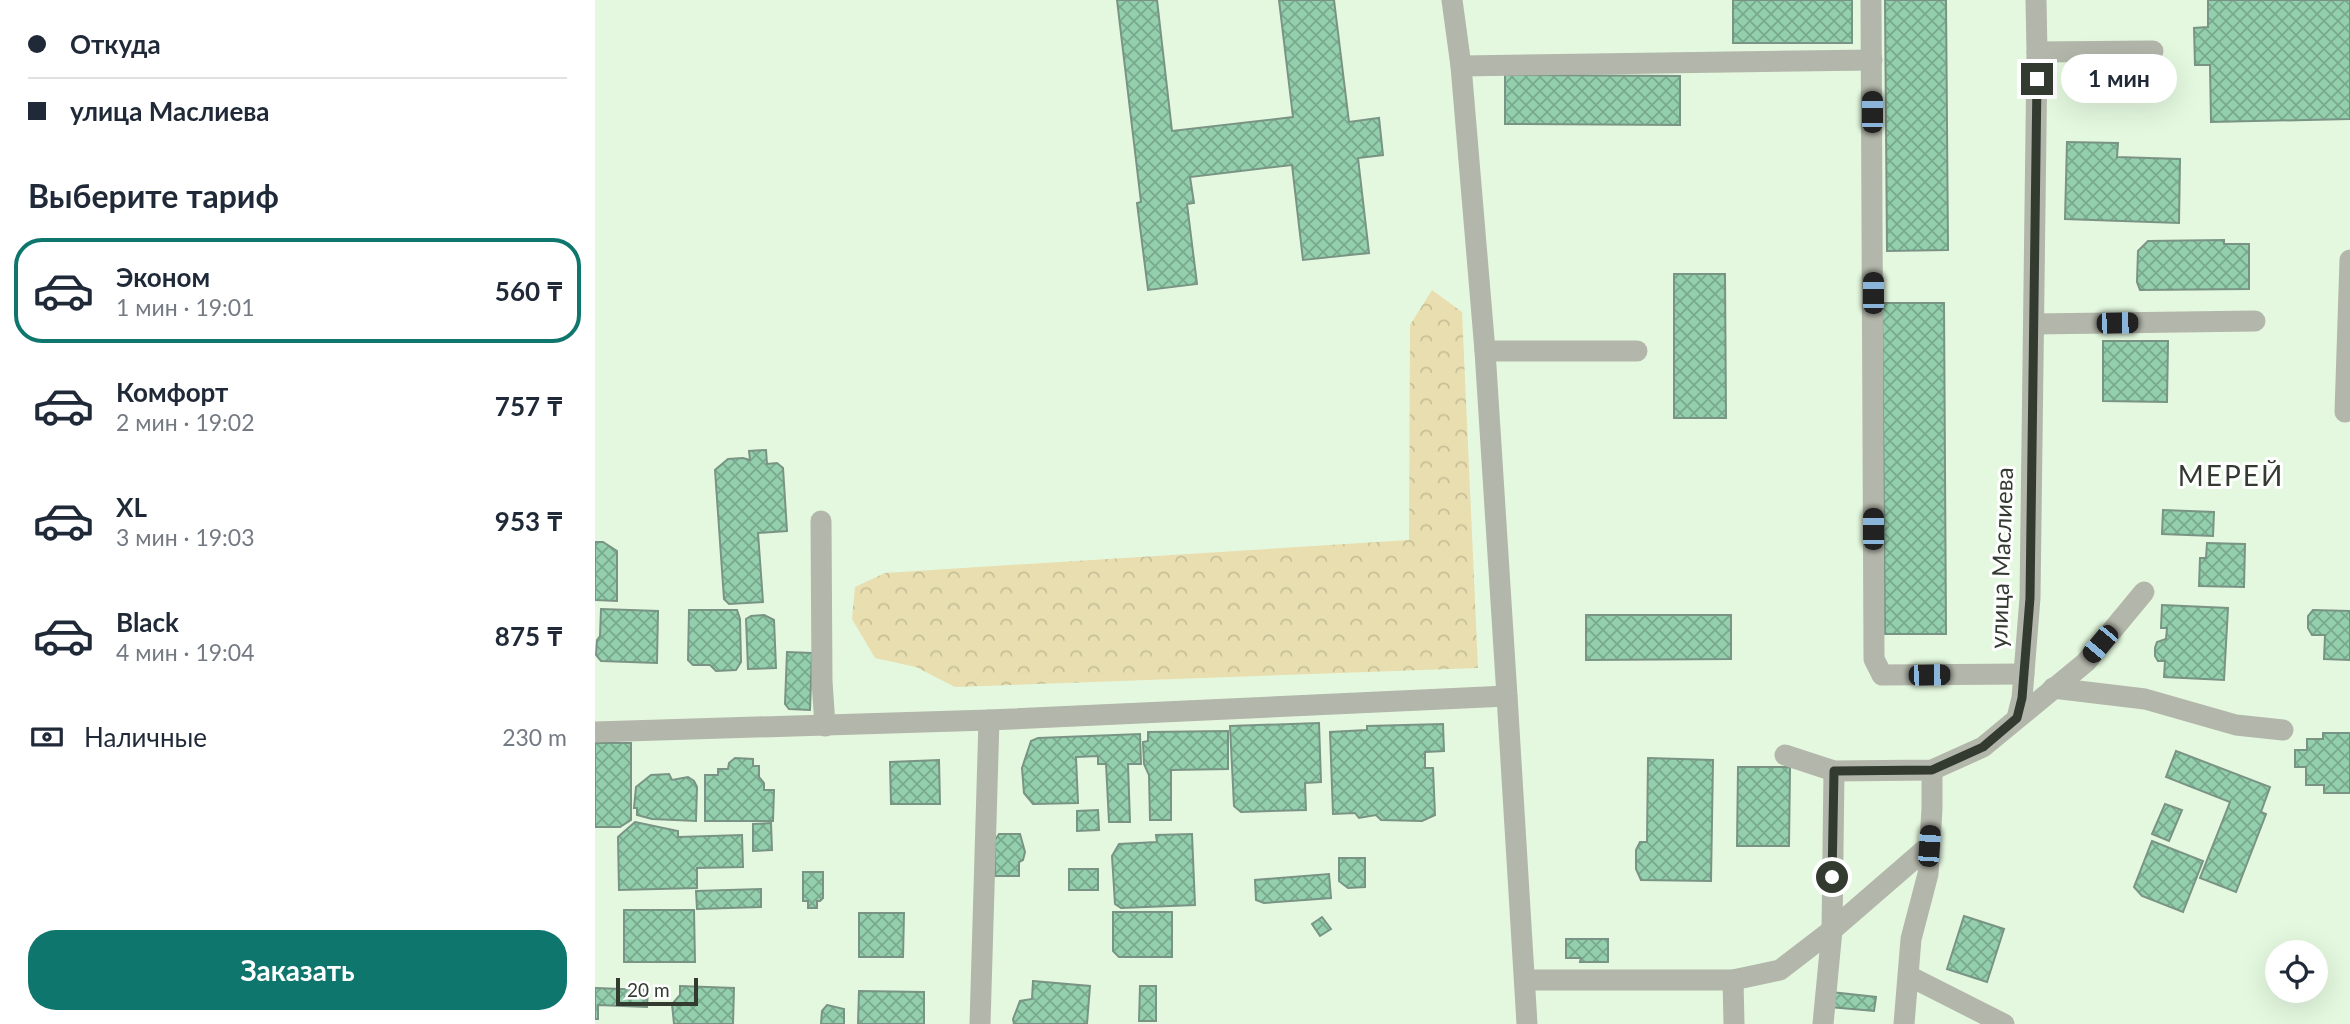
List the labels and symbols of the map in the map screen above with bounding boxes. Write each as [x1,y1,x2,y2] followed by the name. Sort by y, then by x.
[2061,55,2177,104] callout: 1 мин
[2021,63,2053,95] route end
[1862,91,1883,133] car
[1863,272,1884,314] car
[2096,312,2139,334] car
[2178,458,2284,492] district label: МЕРЕЙ
[1983,467,2018,649] street label: улица Маслиева
[1863,508,1884,550] car
[2079,621,2122,667] car
[1908,664,1951,686] car
[1918,824,1941,868] car
[1816,861,1848,893] route start
[616,975,698,1007] scale bar

